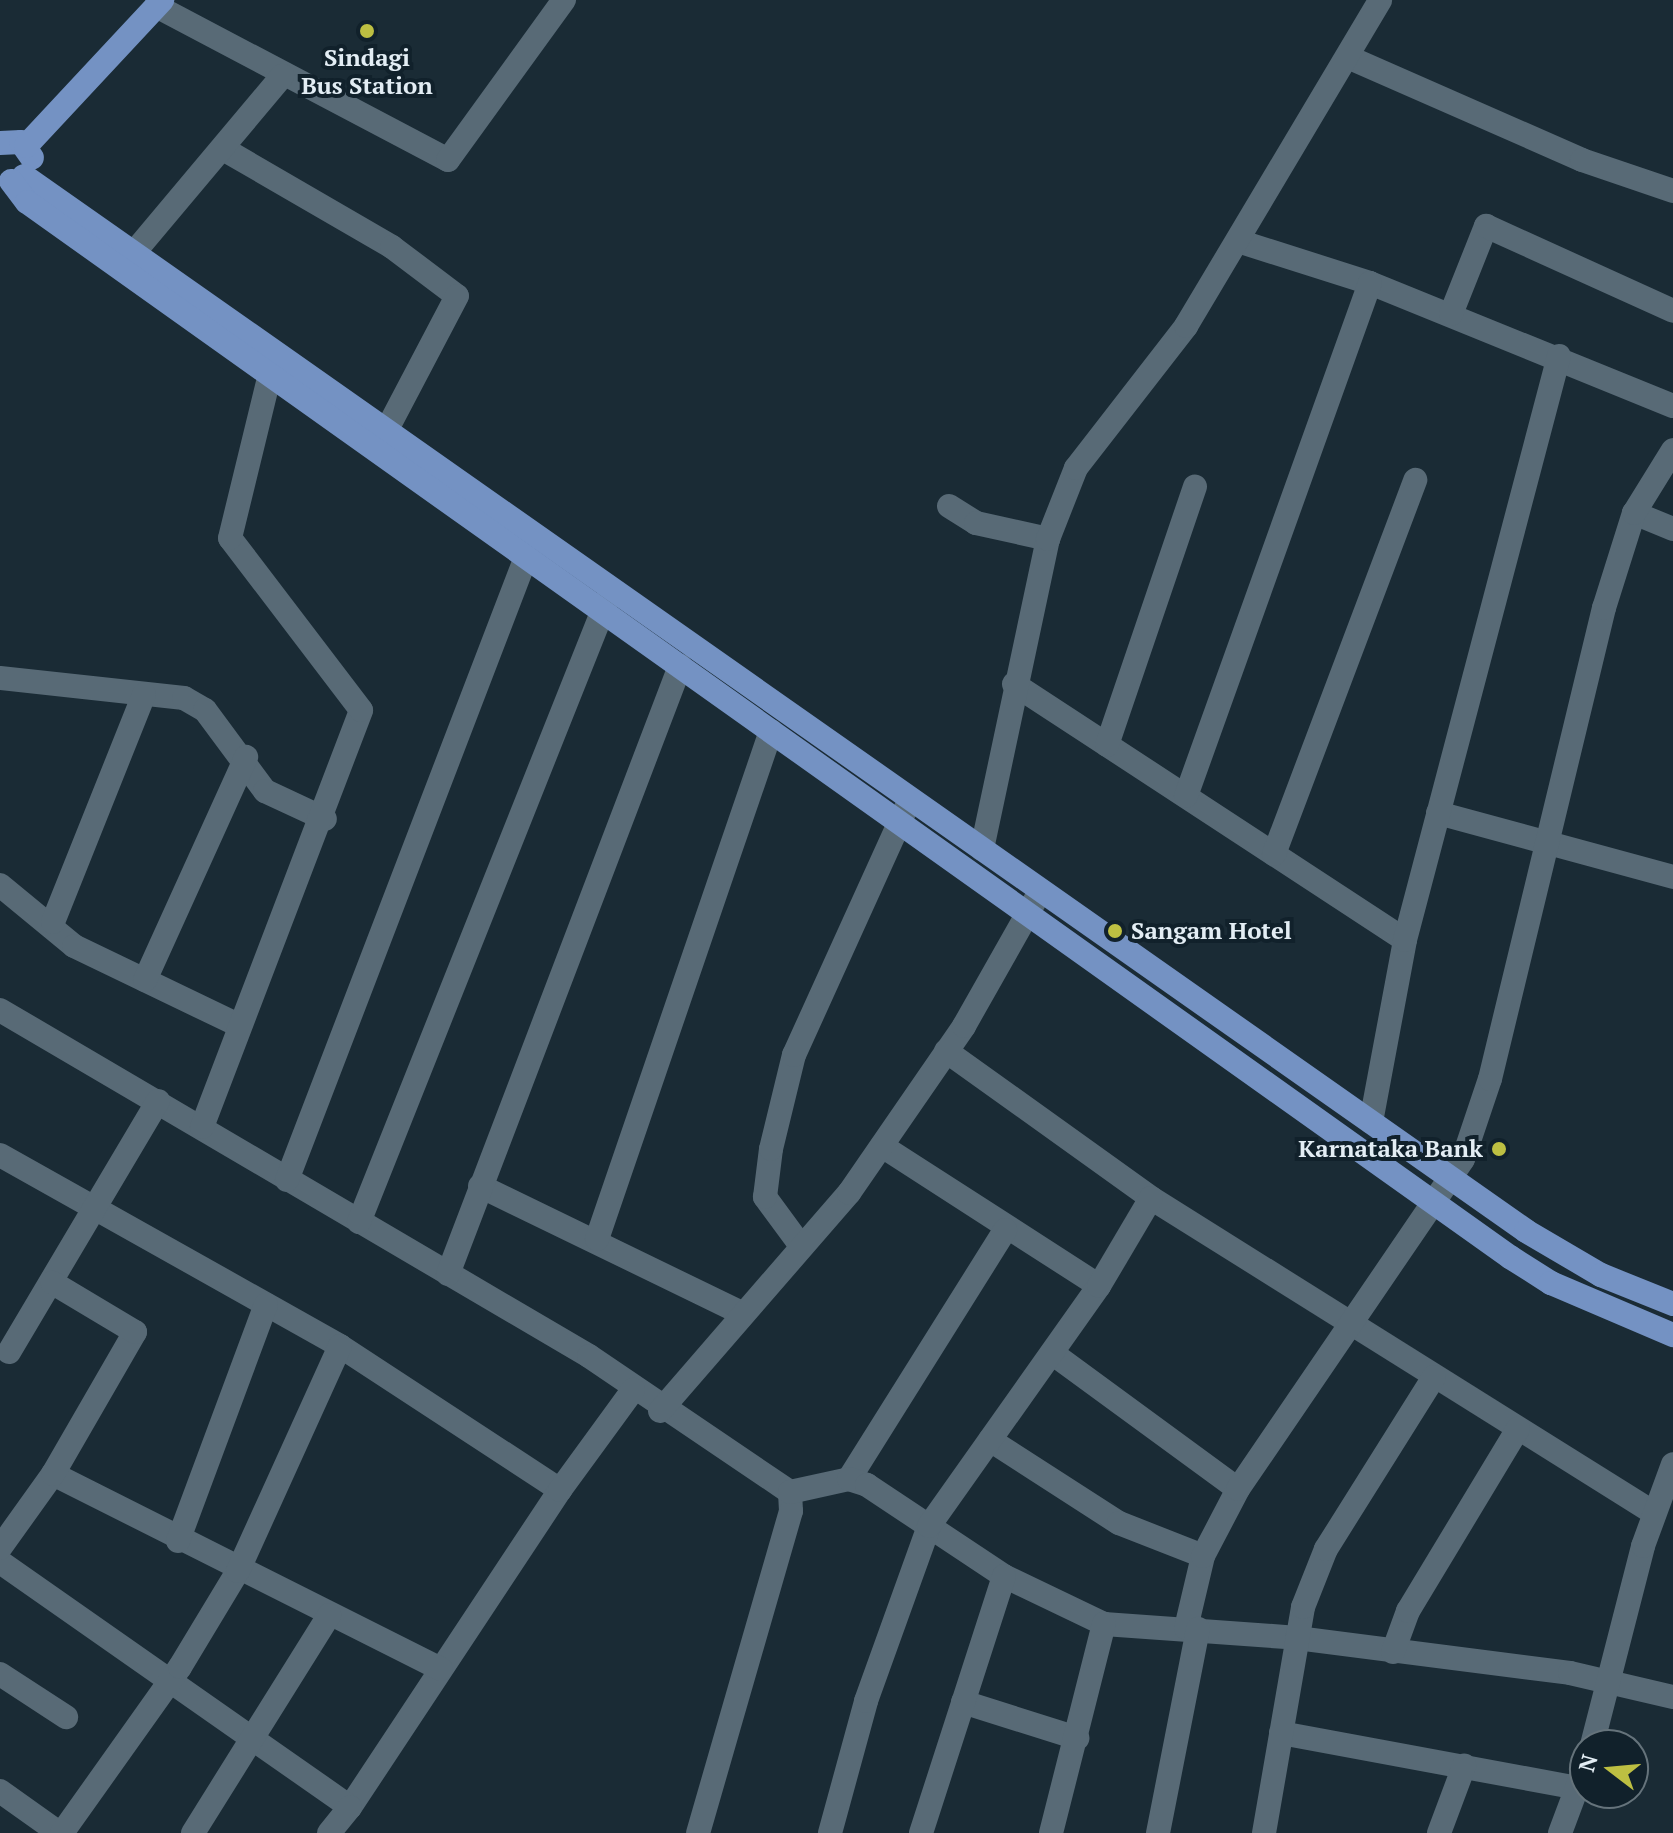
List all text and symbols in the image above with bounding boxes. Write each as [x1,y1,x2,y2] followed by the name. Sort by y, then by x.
[358,22,376,40] marker: Sindagi Bus Station
[301,44,433,100] place label: Sindagi Bus Station
[1131,917,1292,945] place label: Sangam Hotel
[1106,922,1124,940] marker: Sangam Hotel
[1298,1135,1483,1163] place label: Karnataka Bank
[1490,1140,1508,1158] marker: Karnataka Bank
[1569,1729,1649,1809] north arrow
[1571,1751,1604,1775] text: N

